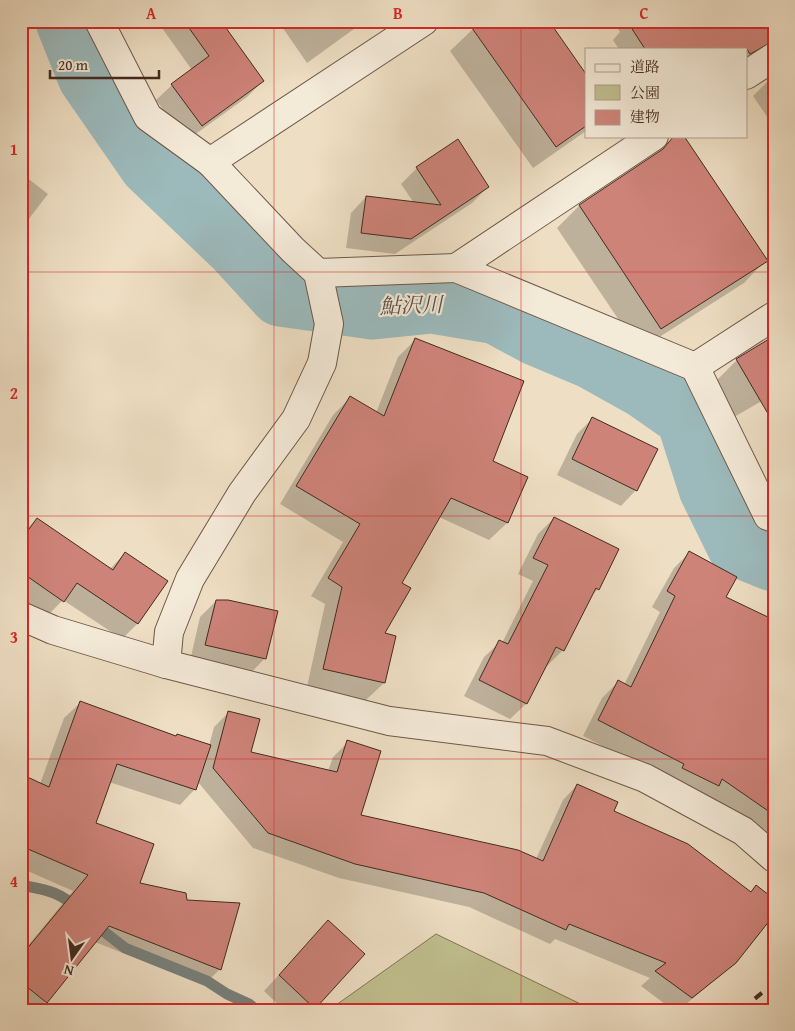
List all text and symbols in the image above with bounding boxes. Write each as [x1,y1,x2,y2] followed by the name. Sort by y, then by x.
[146,1,157,25] text: A
[393,1,403,25] text: B
[639,1,649,25] text: C
[50,48,159,80] scale bar
[585,48,748,138] legend
[58,54,89,75] text: 20 m
[630,56,660,77] text: 道路
[630,82,660,103] text: 公園
[630,106,660,127] text: 建物
[10,137,18,161] text: 1
[379,288,445,322] water label: 鮎沢川
[10,381,18,405] text: 2
[10,625,18,649] text: 3
[10,869,18,893] text: 4
[48,934,98,984] north arrow
[61,960,76,981] text: N

